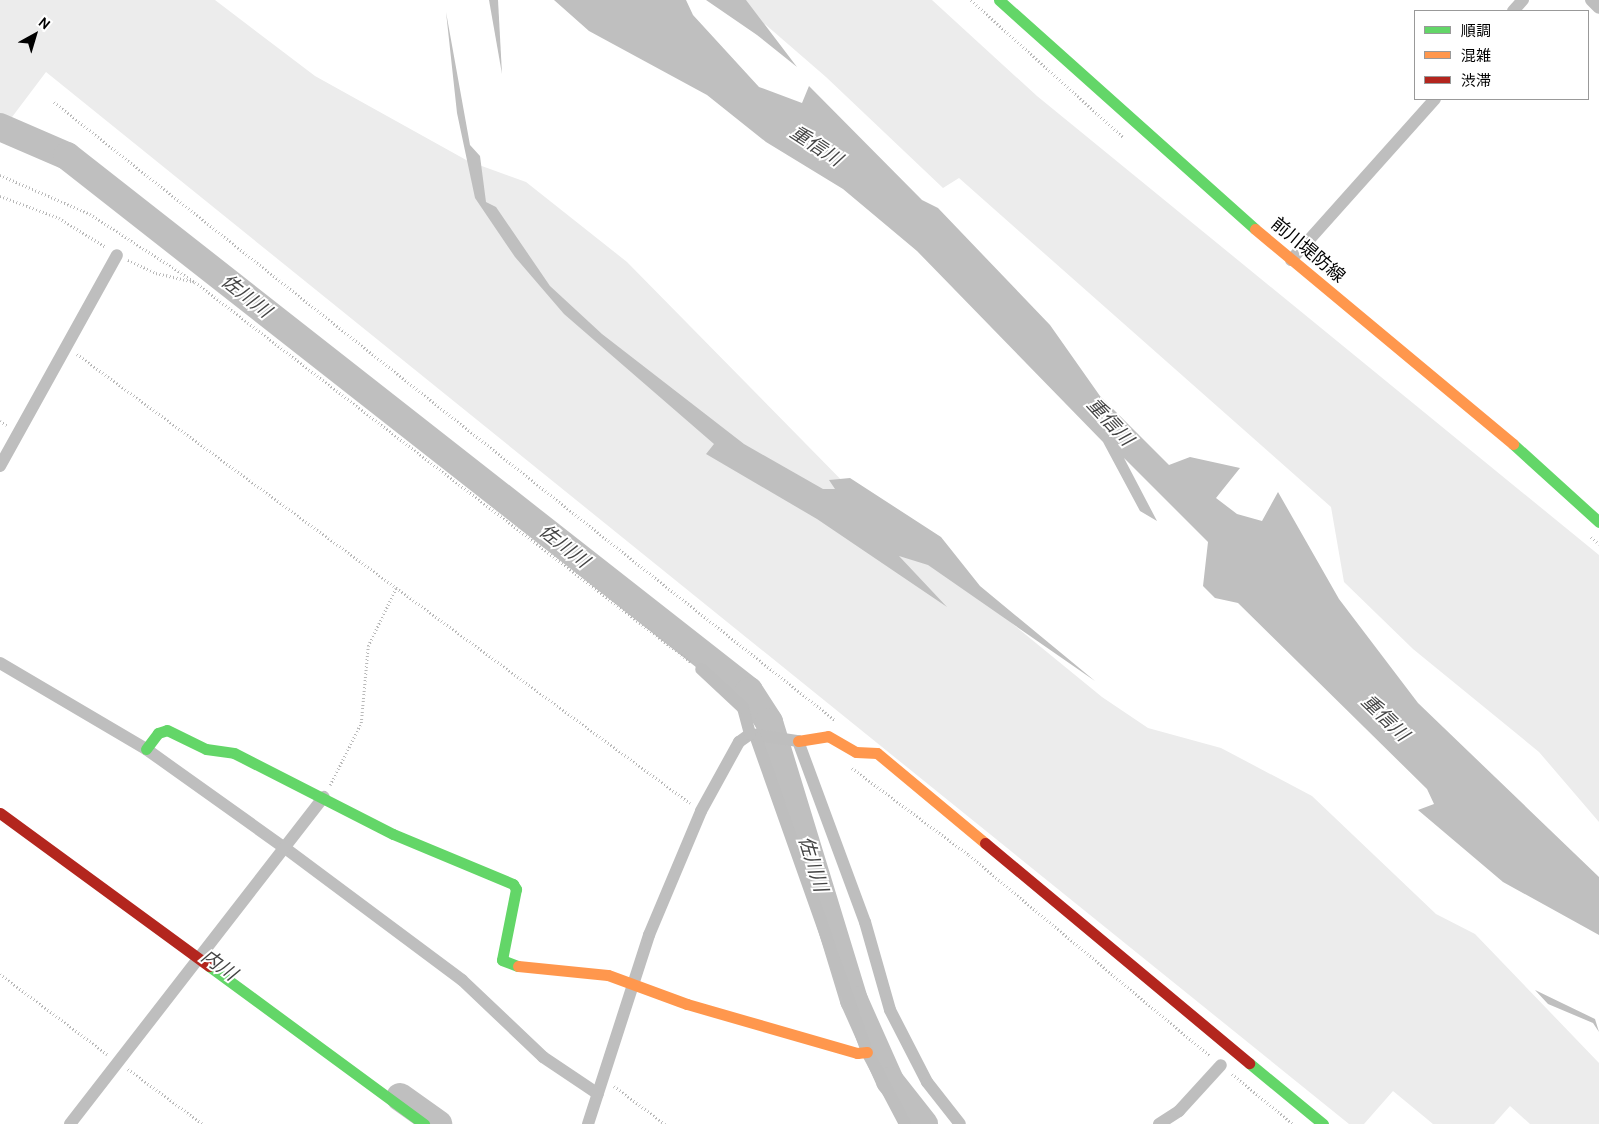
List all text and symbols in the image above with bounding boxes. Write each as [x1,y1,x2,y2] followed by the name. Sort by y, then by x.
[10,10,60,60] north arrow
[1414,10,1589,100] legend
[35,13,54,33] text: N
[1461,22,1491,40] text: 順調
[1461,47,1491,65] text: 混雑
[1461,72,1491,90] text: 渋滞
[786,121,846,171] water label: 重信川
[1267,213,1349,287] street label: 前川堤防線
[217,269,275,323] water label: 佐川川
[1082,393,1138,451] water label: 重信川
[535,519,593,573] water label: 佐川川
[1357,690,1413,746] water label: 重信川
[794,833,832,895] water label: 佐川川
[197,945,241,985] water label: 内川

